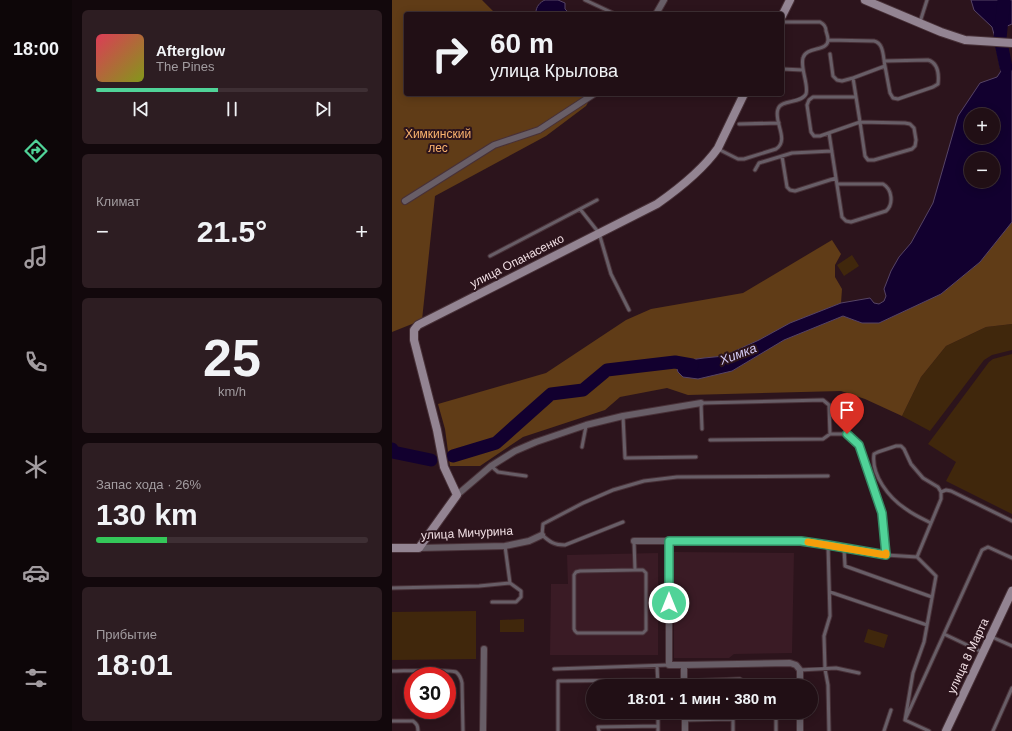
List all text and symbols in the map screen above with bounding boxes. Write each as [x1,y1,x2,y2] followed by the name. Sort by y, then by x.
[424,28,476,80] icon: right
[490,28,554,59] text: 60 m
[13,39,59,59] text: 18:00
[156,42,225,59] text: Afterglow
[156,59,215,74] text: The Pines
[490,61,618,81] text: улица Крылова
[130,98,152,120] icon: previous
[221,98,243,120] icon: pause
[312,98,334,120] icon: next
[964,108,1000,188] map controls
[964,108,1000,144] button: +
[405,127,471,155] park label: Химкинский лес
[22,137,50,165] icon: directions
[964,152,1000,188] button: −
[96,194,140,209] text: Климат
[197,215,267,248] text: 21.5°
[96,219,109,244] text: −
[355,219,368,244] text: +
[468,231,567,291] street label: улица Опанасенко
[22,243,50,271] icon: music
[203,329,261,387] text: 25
[717,340,759,368] water label: Химка
[22,348,50,376] icon: phone
[218,384,246,399] text: km/h
[830,393,864,434] pin
[836,399,858,421] icon: arrive
[22,453,50,481] icon: climate
[96,477,201,492] text: Запас хода · 26%
[96,498,198,531] text: 130 km
[421,524,514,542] street label: улица Мичурина
[22,559,50,587] icon: car
[648,582,690,624] position arrow
[944,616,992,696] street label: улица 8 Марта
[96,627,157,642] text: Прибытие
[96,648,173,681] text: 18:01
[22,664,50,692] icon: filters
[404,667,456,719] speed limit sign: 30
[627,690,777,707] text: 18:01 · 1 мин · 380 m

